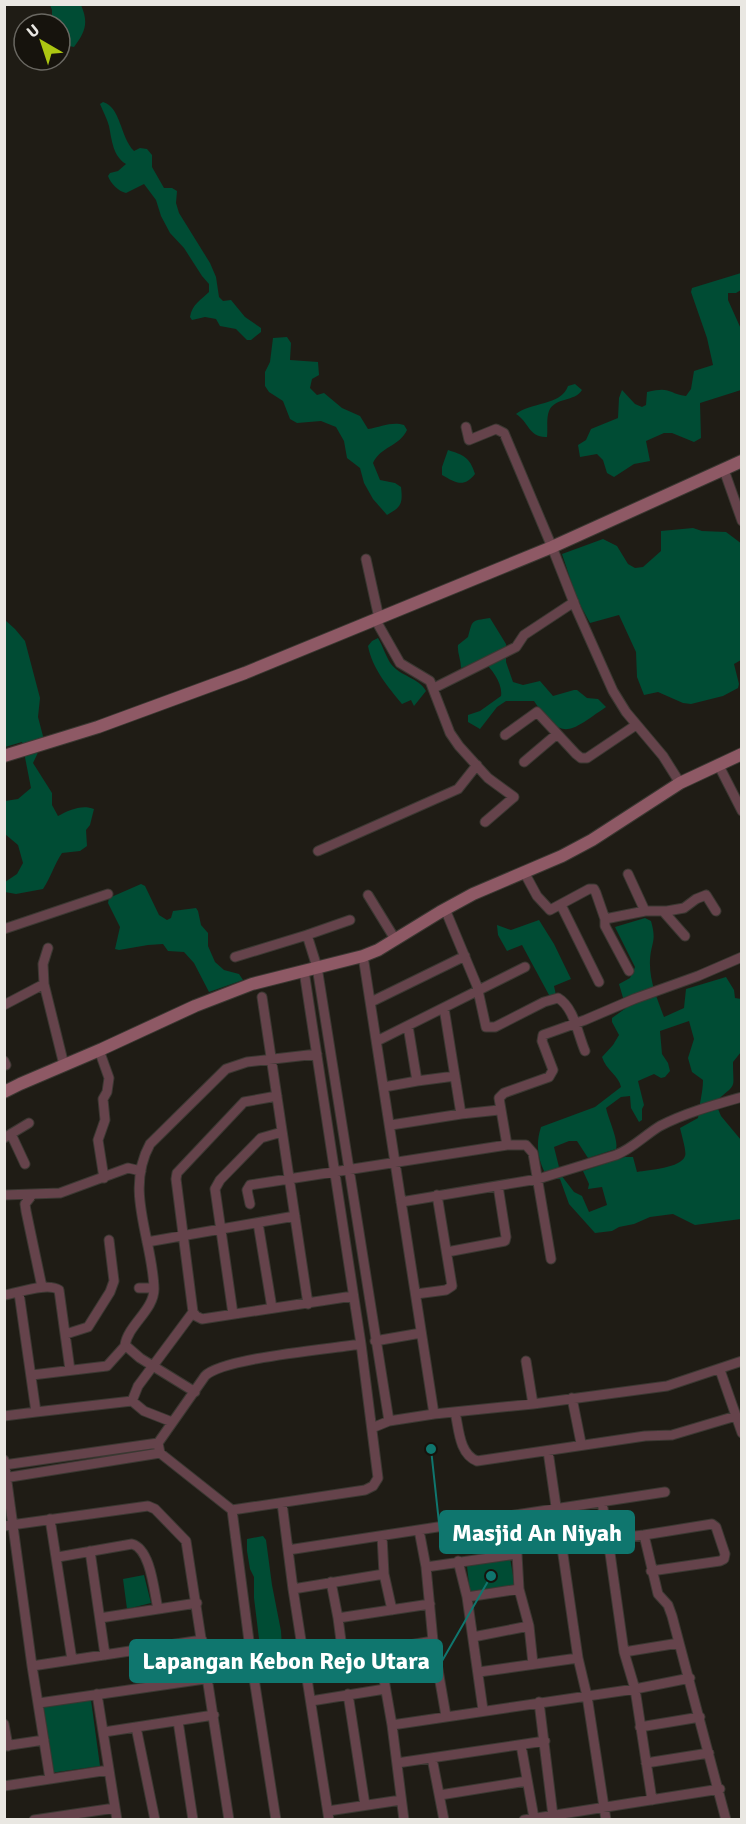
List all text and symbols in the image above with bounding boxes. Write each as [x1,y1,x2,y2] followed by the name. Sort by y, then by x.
[12,12,72,72] north arrow
[23,20,44,42] text: U
[440,1511,634,1553] callout: Masjid An Niyah
[452,1518,622,1548] text: Masjid An Niyah
[130,1640,442,1682] callout: Lapangan Kebon Rejo Utara
[142,1646,430,1676] text: Lapangan Kebon Rejo Utara

